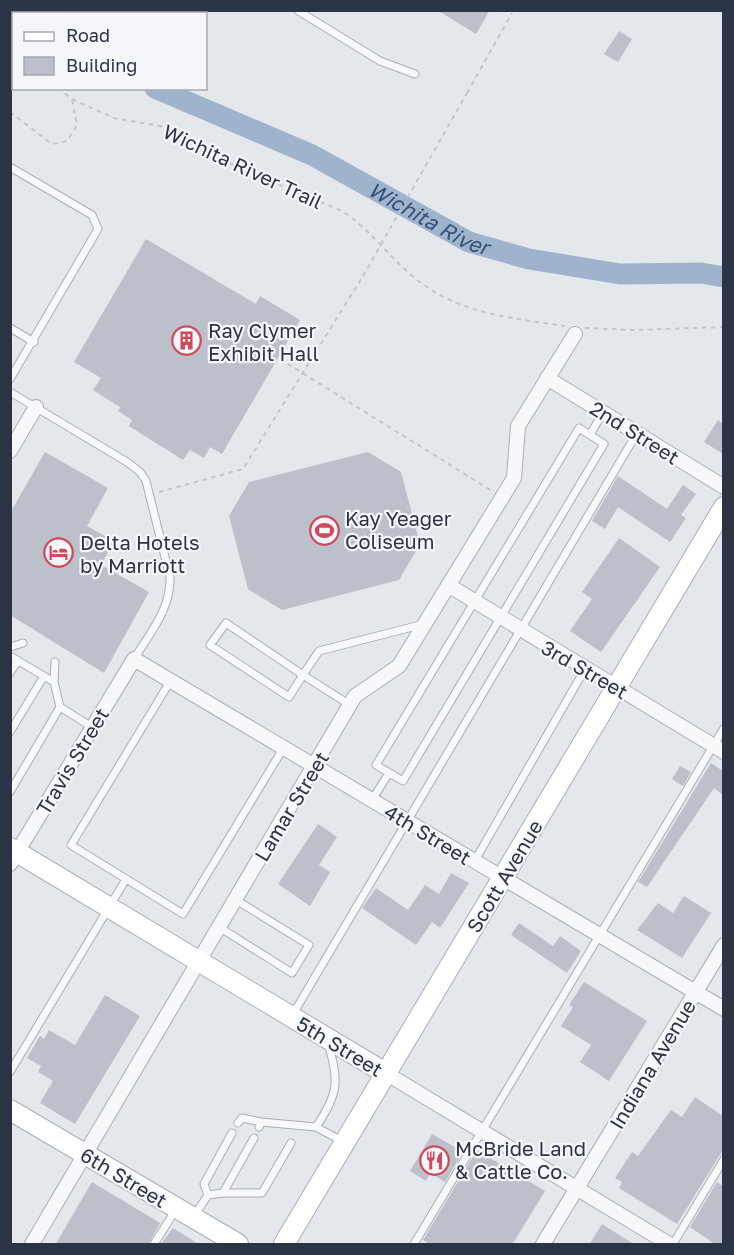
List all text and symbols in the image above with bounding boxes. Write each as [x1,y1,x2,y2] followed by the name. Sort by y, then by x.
[12,12,207,90] legend
[66,24,110,46] text: Road
[66,54,137,76] text: Building
[160,119,326,213] street label: Wichita River Trail
[364,176,495,261] water label: Wichita River
[208,318,319,365] place label: Ray Clymer Exhibit Hall
[171,325,203,357] building icon: Ray Clymer Exhibit Hall
[586,395,684,469] street label: 2nd Street
[345,506,452,553] place label: Kay Yeager Coliseum
[308,514,340,546] sports icon: Kay Yeager Coliseum
[80,530,200,577] place label: Delta Hotels by Marriott
[43,537,75,569] hotel icon: Delta Hotels by Marriott
[538,635,632,703] street label: 3rd Street
[31,703,113,819] street label: Travis Street
[249,747,333,865] street label: Lamar Street
[380,799,476,869] street label: 4th Street
[461,815,547,937] street label: Scott Avenue
[604,995,700,1133] street label: Indiana Avenue
[293,1011,387,1081] street label: 5th Street
[455,1136,586,1183] place label: McBride Land & Cattle Co.
[76,1142,172,1212] street label: 6th Street
[418,1144,450,1176] restaurant icon: McBride Land & Cattle Co.

